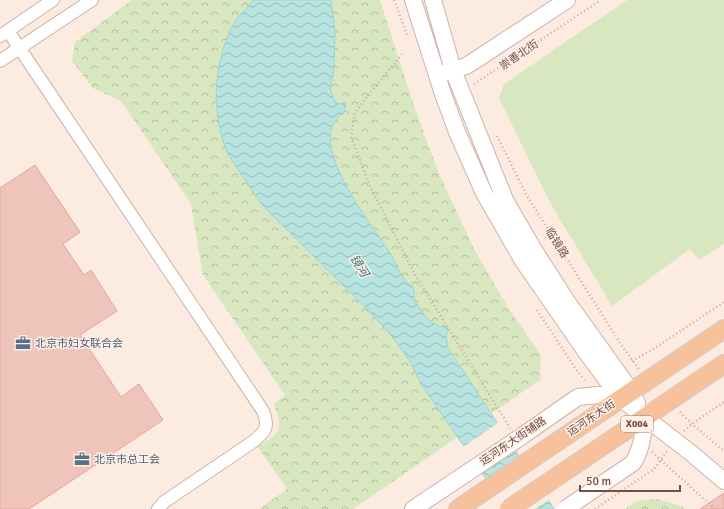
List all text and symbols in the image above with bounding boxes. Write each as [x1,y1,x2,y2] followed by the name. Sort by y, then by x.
[497,37,541,73] street label: 崇善北街
[543,226,571,260] street label: 临镜路
[346,252,373,282] water label: 镜河
[14,334,32,352] office icon: 北京市妇女联合会
[35,337,123,350] place label: 北京市妇女联合会
[565,397,617,439] street label: 运河东大街
[477,414,549,468] street label: 运河东大街辅路
[621,416,653,432] road number: X004
[73,450,91,468] office icon: 北京市总工会
[94,453,160,466] place label: 北京市总工会
[580,467,680,493] scale bar
[586,474,611,489] text: 50 m

